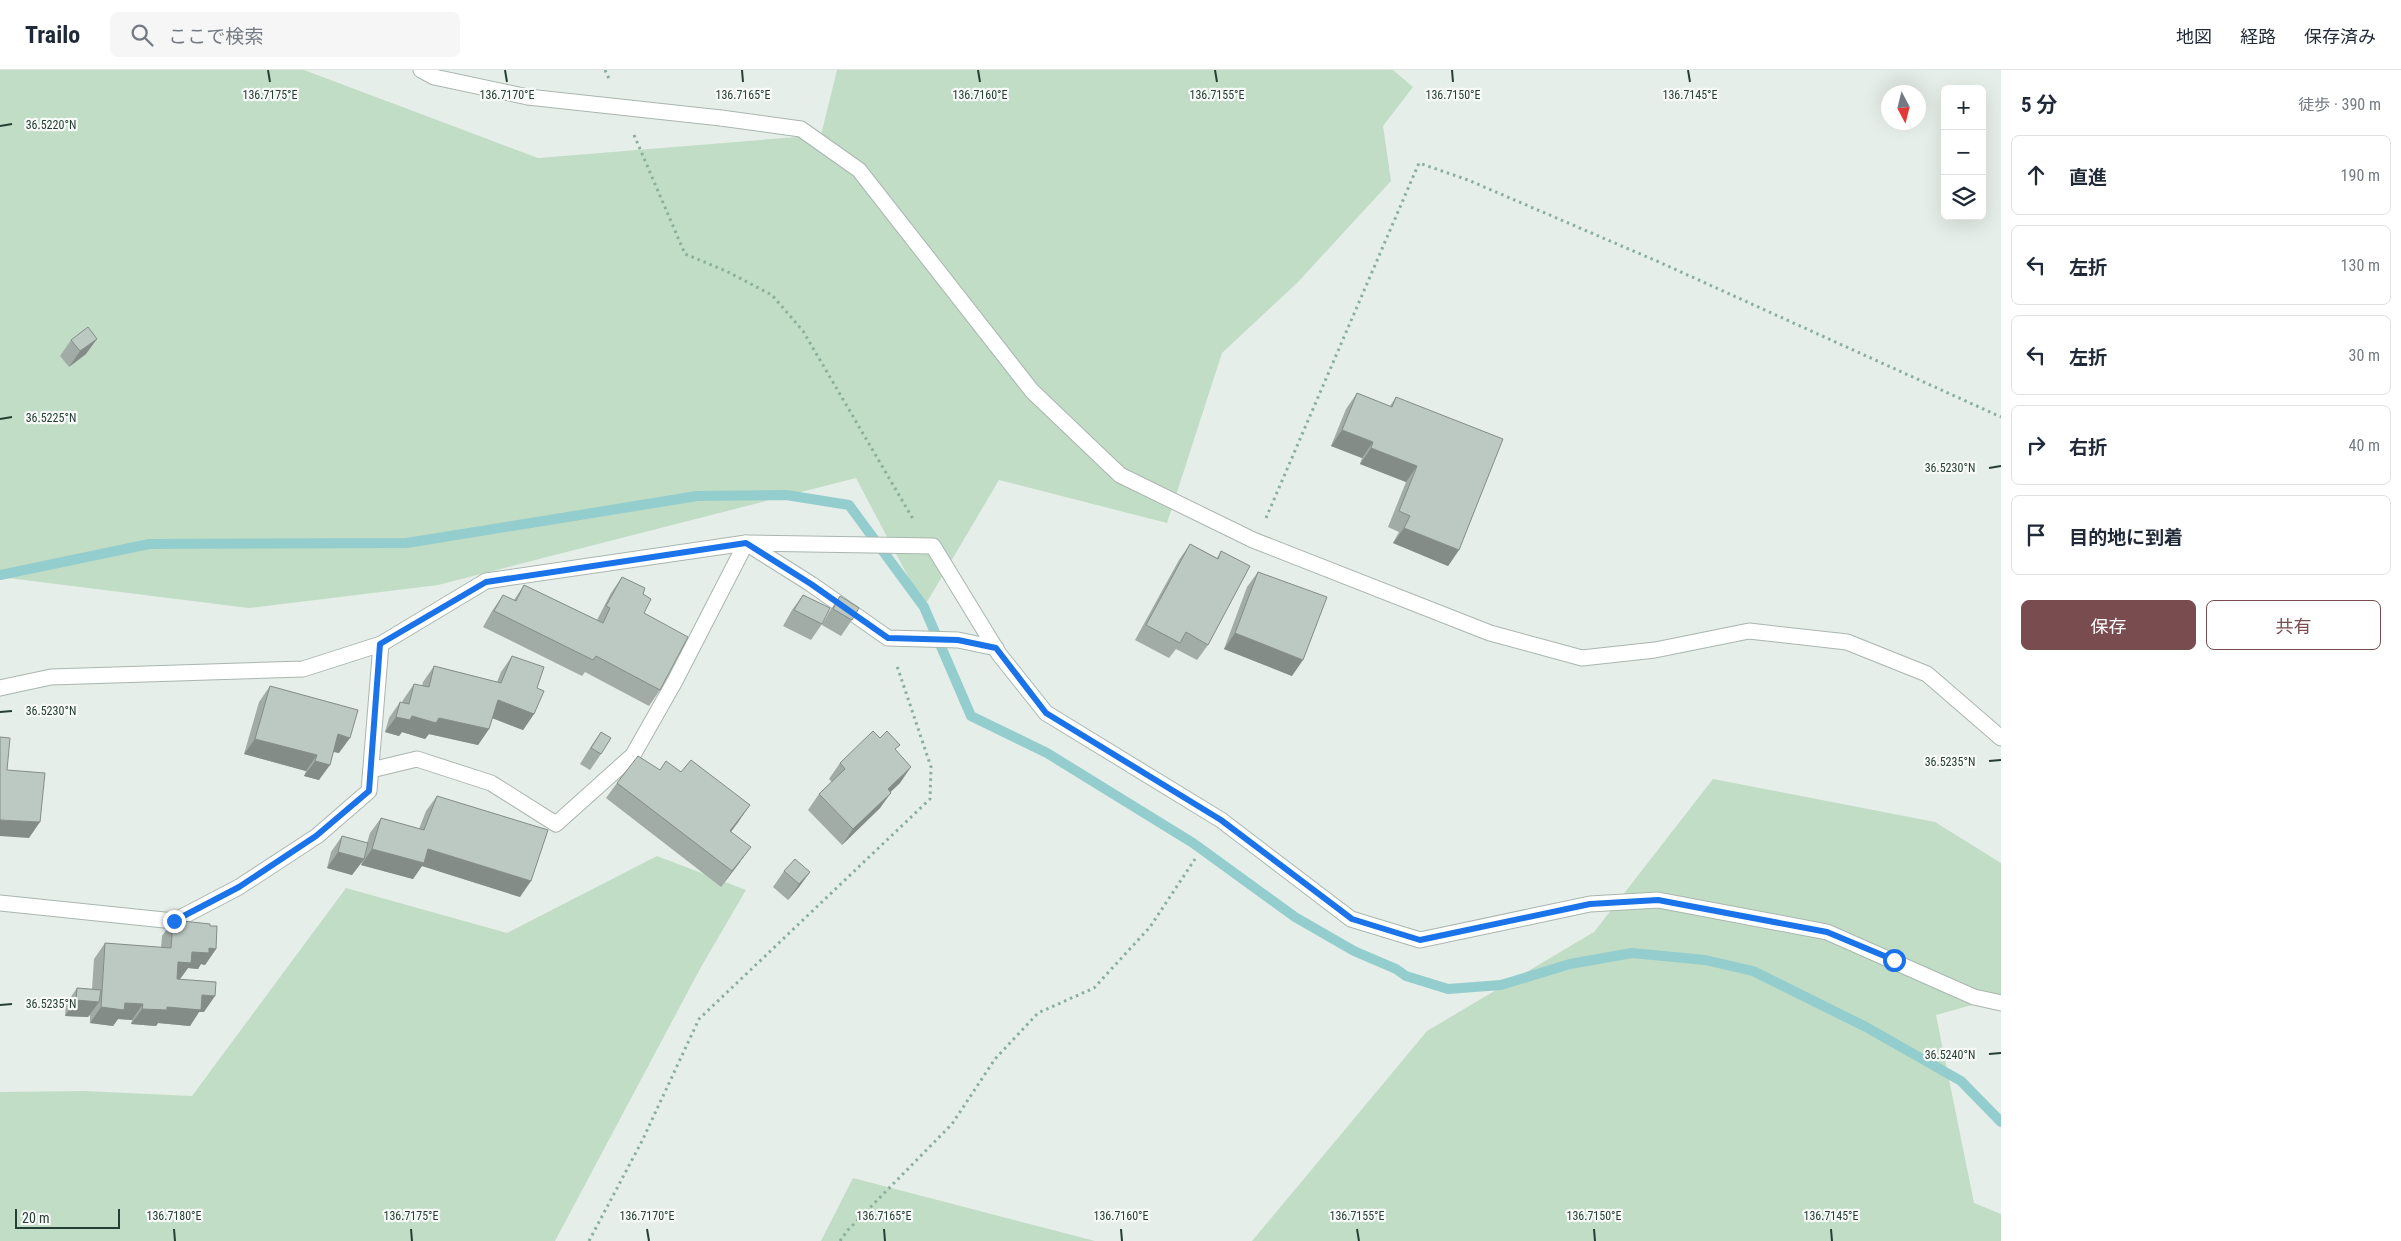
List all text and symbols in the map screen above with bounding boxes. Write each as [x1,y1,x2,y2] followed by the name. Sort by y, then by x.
[110,12,460,57] search box
[25,21,80,49] text: Trailo
[128,21,156,49] icon: search
[168,25,263,48] text: ここで検索
[2176,26,2212,47] text: 地図
[2240,26,2276,47] text: 経路
[2304,26,2376,47] text: 保存済み
[1881,85,1926,130] north arrow
[1941,85,1986,220] map controls
[1941,85,1986,130] button: +
[242,88,298,102] text: 136.7175°E
[479,88,535,102] text: 136.7170°E
[715,88,771,102] text: 136.7165°E
[952,88,1008,102] text: 136.7160°E
[1189,88,1245,102] text: 136.7155°E
[1425,88,1481,102] text: 136.7150°E
[1662,88,1718,102] text: 136.7145°E
[2021,93,2057,117] text: 5 分
[2298,95,2381,114] text: 徒歩 · 390 m
[26,118,76,132] text: 36.5220°N
[1941,130,1986,175] button: −
[2022,161,2050,189] icon: ahead
[2069,166,2107,189] text: 直進
[2341,166,2380,185] text: 190 m
[1941,175,1986,220] button: layers
[2022,251,2050,279] icon: left
[2069,256,2107,279] text: 左折
[2341,256,2380,275] text: 130 m
[2022,341,2050,369] icon: left
[2069,346,2107,369] text: 左折
[2348,346,2380,365] text: 30 m
[26,411,76,425] text: 36.5225°N
[2022,431,2050,459] icon: right
[2069,436,2107,459] text: 右折
[2348,436,2380,455] text: 40 m
[1925,461,1975,475] text: 36.5230°N
[2022,521,2050,549] icon: arrive
[2069,526,2183,549] text: 目的地に到着
[2021,600,2196,650] button: 保存
[2206,600,2381,650] button: 共有
[26,704,76,718] text: 36.5230°N
[1925,755,1975,769] text: 36.5235°N
[163,910,186,933] route end
[1883,949,1906,972] route start
[26,997,76,1011] text: 36.5235°N
[1925,1048,1975,1062] text: 36.5240°N
[15,1206,120,1229] scale bar
[146,1209,202,1223] text: 136.7180°E
[383,1209,439,1223] text: 136.7175°E
[619,1209,675,1223] text: 136.7170°E
[856,1209,912,1223] text: 136.7165°E
[1093,1209,1149,1223] text: 136.7160°E
[1329,1209,1385,1223] text: 136.7155°E
[1566,1209,1622,1223] text: 136.7150°E
[1803,1209,1859,1223] text: 136.7145°E
[22,1210,50,1226] text: 20 m

